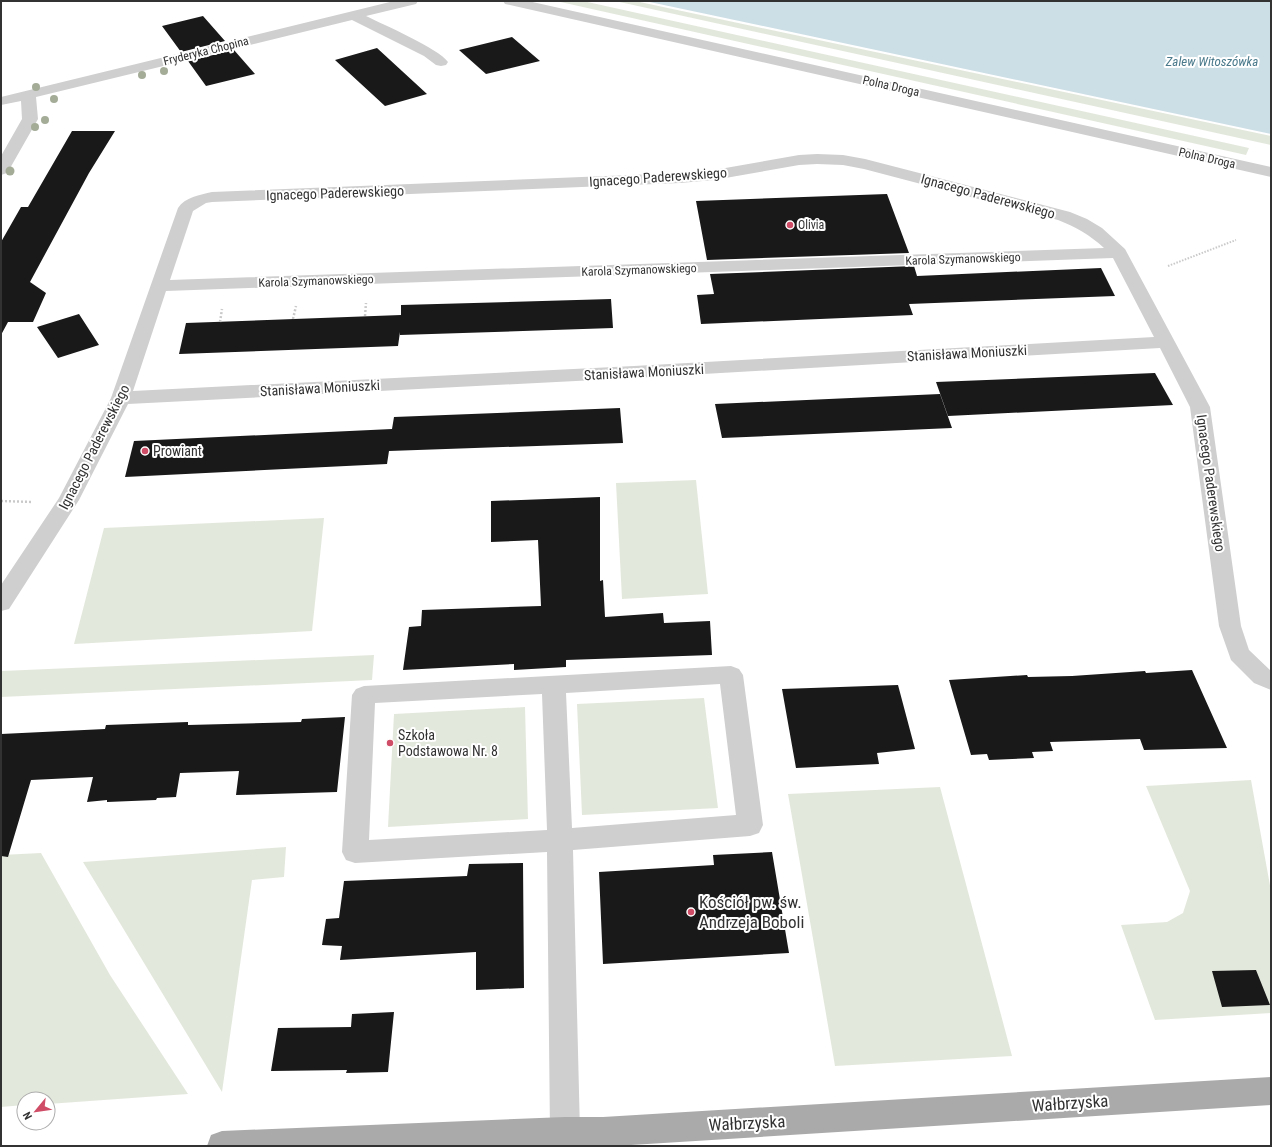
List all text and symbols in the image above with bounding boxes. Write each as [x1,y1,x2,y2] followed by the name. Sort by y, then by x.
[162,34,250,68] street label: Fryderyka Chopina
[1165,54,1258,69] water label: Zalew Witoszówka
[861,73,921,99] street label: Polna Droga
[1177,145,1237,171] street label: Polna Droga
[589,164,727,190] street label: Ignacego Paderewskiego
[919,170,1057,222] street label: Ignacego Paderewskiego
[266,183,404,203] street label: Ignacego Paderewskiego
[798,218,825,232] place label: Olivia
[785,220,795,230] marker: Olivia
[905,250,1021,268] street label: Karola Szymanowskiego
[581,261,697,279] street label: Karola Szymanowskiego
[258,272,374,290] street label: Karola Szymanowskiego
[907,342,1027,364] street label: Stanisława Moniuszki
[584,361,704,383] street label: Stanisława Moniuszki
[260,377,380,399] street label: Stanisława Moniuszki
[56,382,132,512] street label: Ignacego Paderewskiego
[1193,413,1229,553] street label: Ignacego Paderewskiego
[153,443,202,459] place label: Prowiant
[140,446,150,456] marker: Prowiant
[398,727,498,759] place label: Szkoła Podstawowa Nr. 8
[385,738,395,748] marker: Szkoła Podstawowa Nr. 8
[699,892,804,932] place label: Kościół pw. św. Andrzeja Boboli
[686,907,696,917] marker: Kościół pw. św. Andrzeja Boboli
[1031,1090,1109,1116] street label: Wałbrzyska
[16,1091,56,1131] north arrow
[20,1109,35,1122] text: N
[708,1111,786,1135] street label: Wałbrzyska

